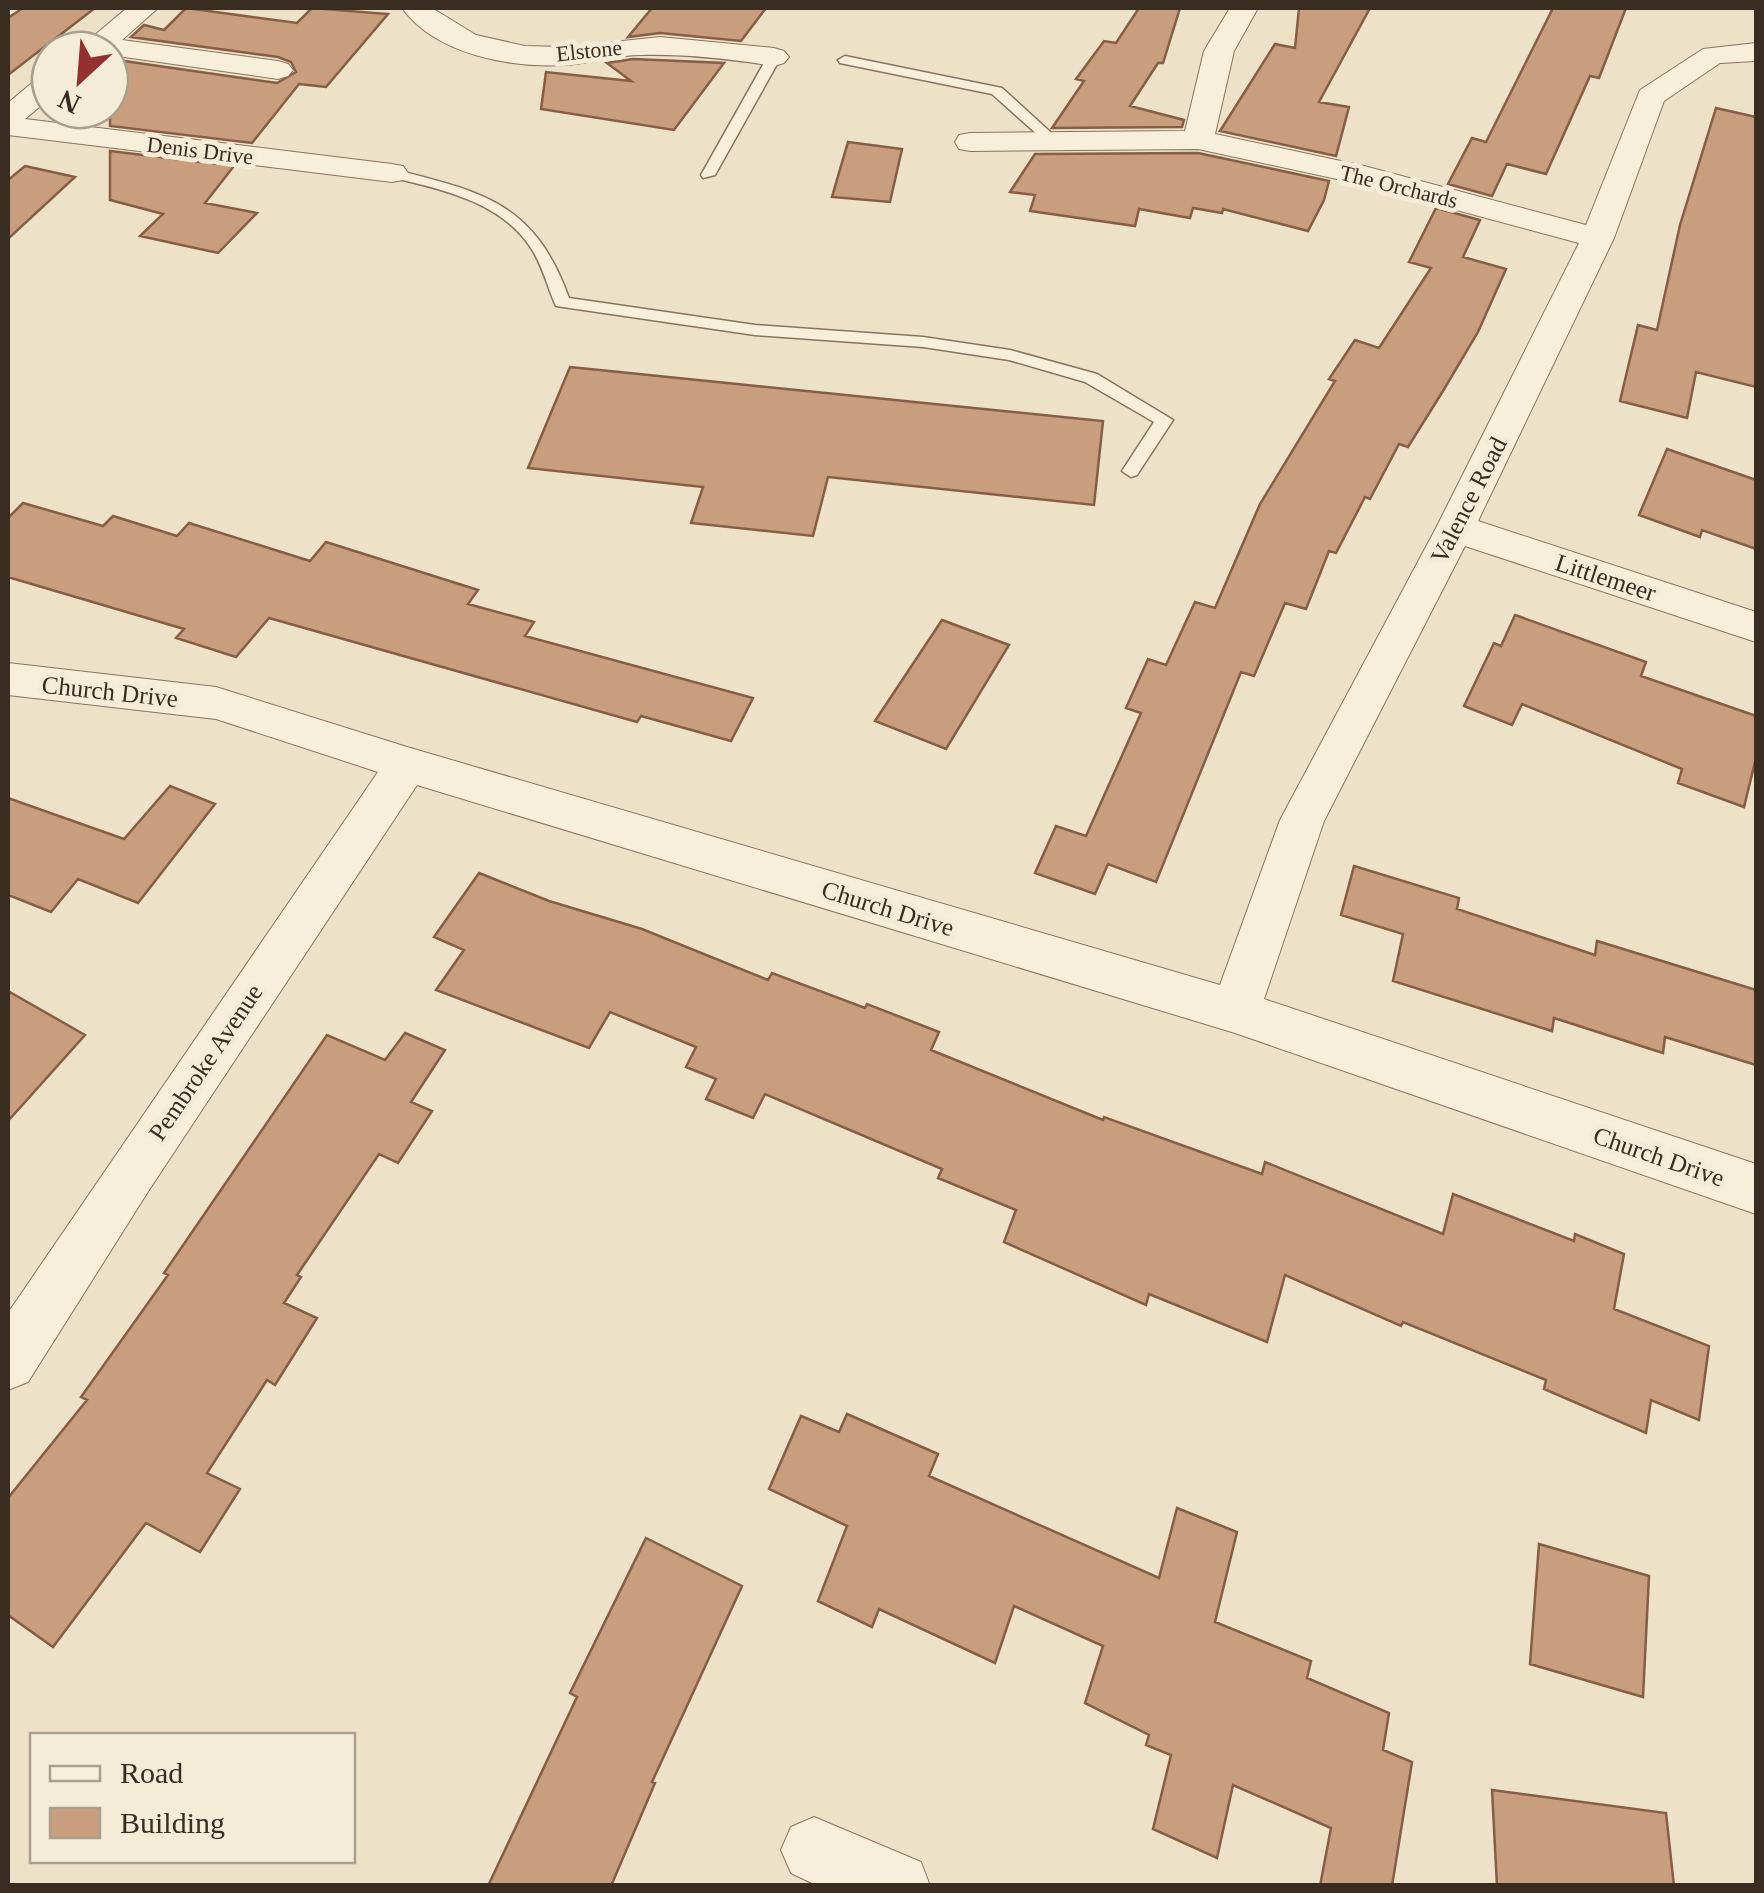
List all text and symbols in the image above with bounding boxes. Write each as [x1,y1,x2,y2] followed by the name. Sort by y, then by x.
[30,30,130,130] north arrow
[555,35,623,66] street label: Elstone
[53,84,85,120] text: N
[145,132,255,169] street label: Denis Drive
[1337,160,1460,213] street label: The Orchards
[1425,432,1512,568] street label: Valence Road
[1552,549,1660,607] street label: Littlemeer
[41,671,179,712] street label: Church Drive
[819,876,957,941] street label: Church Drive
[143,979,268,1145] street label: Pembroke Avenue
[1590,1121,1728,1192] street label: Church Drive
[30,1733,355,1863] legend
[120,1756,183,1789] text: Road
[120,1806,225,1839] text: Building

